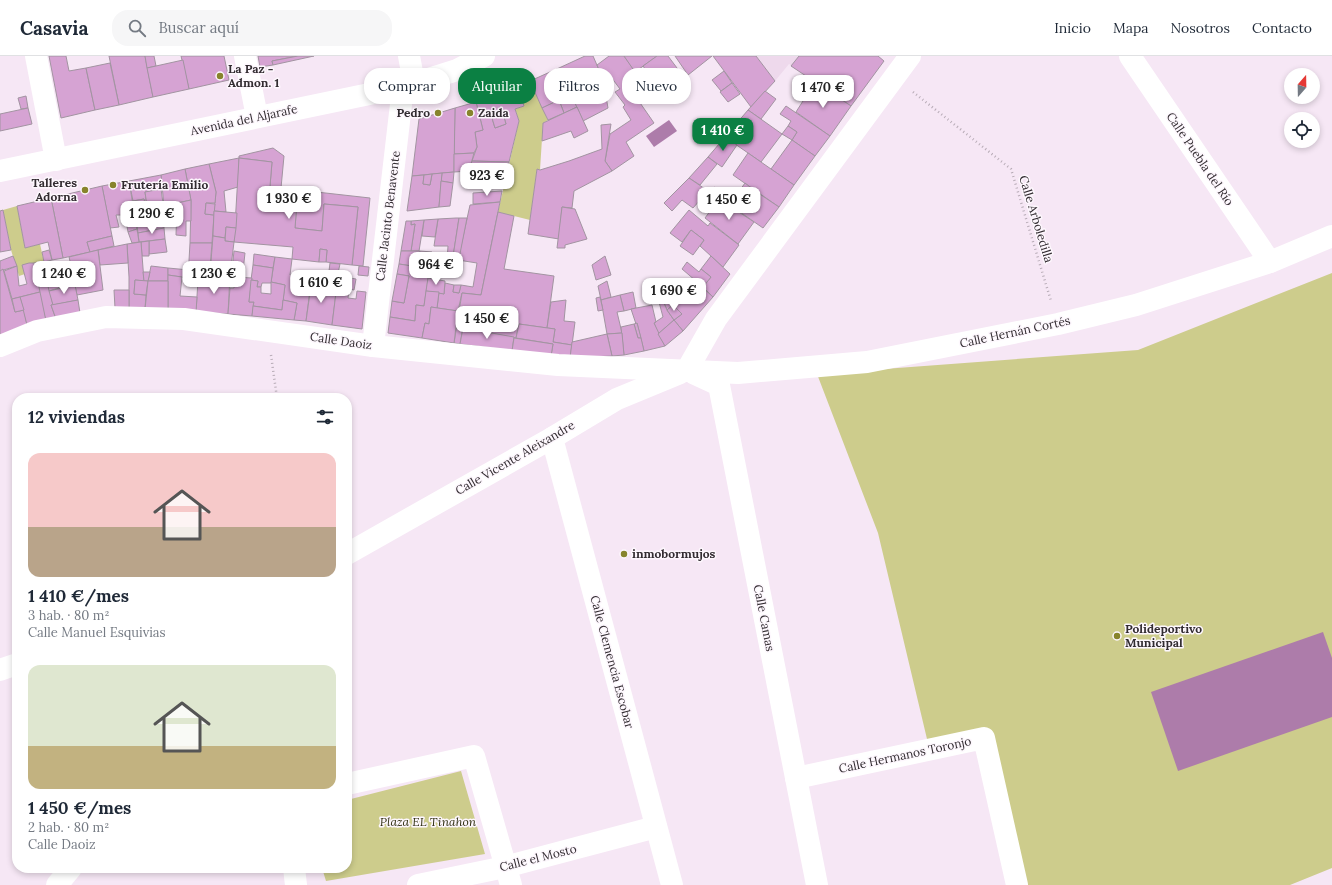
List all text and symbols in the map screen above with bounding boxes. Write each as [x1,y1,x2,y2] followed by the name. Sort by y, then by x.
[112,10,392,46] search box
[20,16,88,40] text: Casavia
[126,17,148,39] icon: search
[158,18,239,37] text: Buscar aquí
[1054,19,1091,37] text: Inicio
[1113,19,1149,37] text: Mapa
[1171,19,1230,37] text: Nosotros
[1252,19,1312,37] text: Contacto
[228,61,279,90] place label: La Paz - Admon. 1
[364,68,450,104] chip: Comprar
[458,68,536,104] chip: Alquilar
[544,68,614,104] chip: Filtros
[622,68,691,104] chip: Nuevo
[1284,68,1320,104] north arrow
[1284,68,1320,148] map controls
[215,71,225,81] marker: La Paz - Admon. 1
[786,75,860,109] pin: 1 470 €
[801,79,845,96] text: 1 470 €
[188,101,299,138] street label: Avenida del Aljarafe
[396,105,430,120] place label: Pedro
[478,105,510,120] place label: Zaida
[433,108,443,118] marker: Pedro
[465,108,475,118] marker: Zaida
[1164,109,1237,208] street label: Calle Puebla del Río
[1284,112,1320,148] button: locate
[686,118,760,152] pin: 1 410 €
[701,122,745,139] text: 1 410 €
[372,149,403,282] street label: Calle Jacinto Benavente
[459,163,515,197] pin: 923 €
[469,167,505,184] text: 923 €
[1016,173,1057,264] street label: Calle Arboledilla
[31,175,78,204] place label: Talleres Adorna
[121,177,208,192] place label: Frutería Emilio
[108,180,118,190] marker: Frutería Emilio
[80,185,90,195] marker: Talleres Adorna
[252,186,326,220] pin: 1 930 €
[692,187,766,221] pin: 1 450 €
[266,190,312,207] text: 1 930 €
[706,191,752,208] text: 1 450 €
[115,201,189,235] pin: 1 290 €
[129,205,175,222] text: 1 290 €
[408,252,464,286] pin: 964 €
[418,256,454,273] text: 964 €
[27,261,101,295] pin: 1 240 €
[177,261,251,295] pin: 1 230 €
[42,265,86,282] text: 1 240 €
[191,265,237,282] text: 1 230 €
[284,270,358,304] pin: 1 610 €
[299,274,343,291] text: 1 610 €
[637,278,711,312] pin: 1 690 €
[651,282,697,299] text: 1 690 €
[450,306,524,340] pin: 1 450 €
[464,310,510,327] text: 1 450 €
[958,312,1072,351] street label: Calle Hernán Cortés
[309,329,373,352] street label: Calle Daoiz
[28,406,125,428] text: 12 viviendas
[314,406,336,428] icon: filters
[452,417,578,498] street label: Calle Vicente Aleixandre
[146,479,218,551] icon: home
[632,546,716,561] place label: inmobormujos
[619,549,629,559] marker: inmobormujos
[751,583,778,653] street label: Calle Camas
[28,585,129,607] text: 1 410 €/mes
[587,594,638,731] street label: Calle Clemencia Escobar
[28,607,109,624] text: 3 hab. · 80 m²
[1125,621,1202,650] place label: Polideportivo Municipal
[28,624,166,641] text: Calle Manuel Esquivias
[1112,631,1122,641] marker: Polideportivo Municipal
[146,691,218,763] icon: home
[837,733,973,776] street label: Calle Hermanos Toronjo
[28,797,131,819] text: 1 450 €/mes
[380,814,477,829] park label: Plaza EL Tinahon
[28,819,109,836] text: 2 hab. · 80 m²
[28,836,96,853] text: Calle Daoiz
[498,841,578,874] street label: Calle el Mosto

